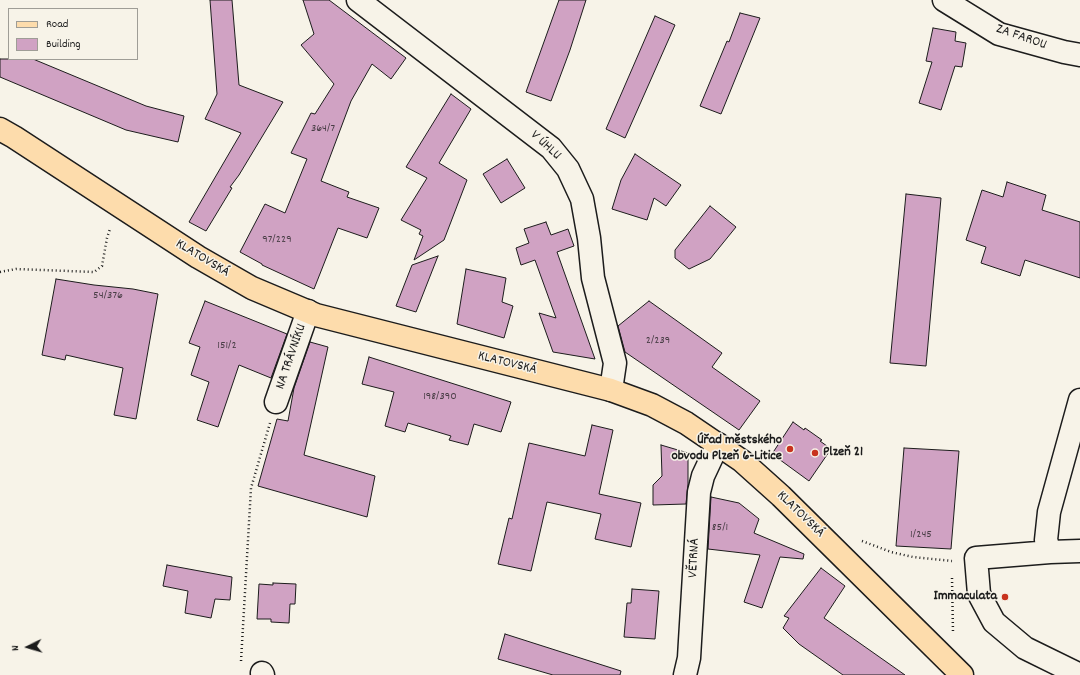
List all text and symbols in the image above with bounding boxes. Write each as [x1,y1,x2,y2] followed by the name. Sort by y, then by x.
[8,8,138,60] legend
[46,16,68,33] text: Road
[993,22,1049,54] street label: ZA FAROU
[46,36,81,53] text: Building
[311,122,335,136] house number: 364/7
[526,128,564,164] street label: V ÚHLU
[262,233,292,247] house number: 97/229
[172,236,232,282] street label: KLATOVSKÁ
[93,289,123,303] house number: 54/376
[273,322,311,392] street label: NA TRÁVNÍKU
[646,334,670,348] house number: 2/239
[217,339,237,353] house number: 151/2
[476,349,538,379] street label: KLATOVSKÁ
[423,390,457,404] house number: 198/390
[672,433,782,466] place label: Úřad městského obvodu Plzeň 6-Litice
[785,444,795,454] marker: Úřad městského obvodu Plzeň 6-Litice
[823,445,863,461] place label: Plzeň 21
[810,448,820,458] marker: Plzeň 21
[773,488,827,542] street label: KLATOVSKÁ
[712,521,728,535] house number: 85/1
[910,528,932,542] house number: 1/245
[686,538,704,578] street label: VĚTRNÁ
[934,589,997,605] place label: Immaculata
[1000,592,1010,602] marker: Immaculata
[8,627,48,667] north arrow
[8,645,24,651] text: N

